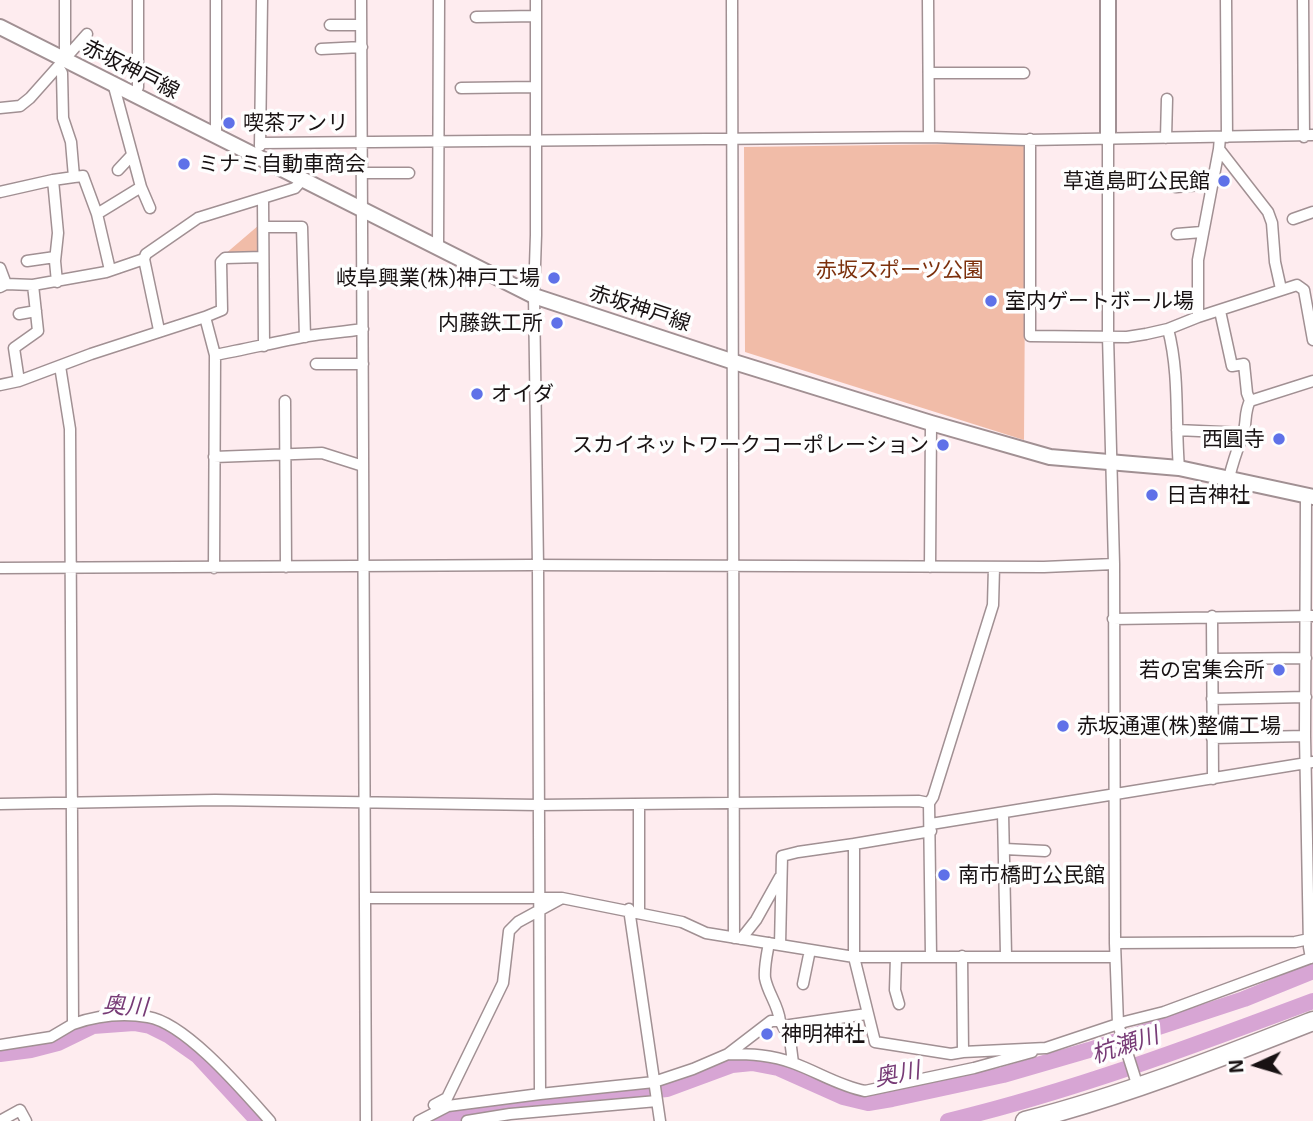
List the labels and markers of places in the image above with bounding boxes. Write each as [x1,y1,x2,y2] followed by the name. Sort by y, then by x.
[243,110,348,136] place label: 喫茶アンリ
[221,115,237,131] marker: 喫茶アンリ
[198,151,366,177] place label: ミナミ自動車商会
[176,156,192,172] marker: ミナミ自動車商会
[1063,168,1210,194] place label: 草道島町公民館
[1216,173,1232,189] marker: 草道島町公民館
[336,265,540,291] place label: 岐阜興業(株)神戸工場
[546,270,562,286] marker: 岐阜興業(株)神戸工場
[1005,288,1194,314] place label: 室内ゲートボール場
[983,293,999,309] marker: 室内ゲートボール場
[438,310,543,336] place label: 内藤鉄工所
[549,315,565,331] marker: 内藤鉄工所
[491,381,554,407] place label: オイダ
[469,386,485,402] marker: オイダ
[1202,426,1265,452] place label: 西圓寺
[1271,431,1287,447] marker: 西圓寺
[572,432,929,458] place label: スカイネットワークコーポレーション
[935,437,951,453] marker: スカイネットワークコーポレーション
[1166,482,1250,508] place label: 日吉神社
[1144,487,1160,503] marker: 日吉神社
[1139,657,1265,683] place label: 若の宮集会所
[1271,662,1287,678] marker: 若の宮集会所
[1077,713,1281,739] place label: 赤坂通運(株)整備工場
[1055,718,1071,734] marker: 赤坂通運(株)整備工場
[958,862,1105,888] place label: 南市橋町公民館
[936,867,952,883] marker: 南市橋町公民館
[781,1021,865,1047] place label: 神明神社
[759,1026,775,1042] marker: 神明神社

